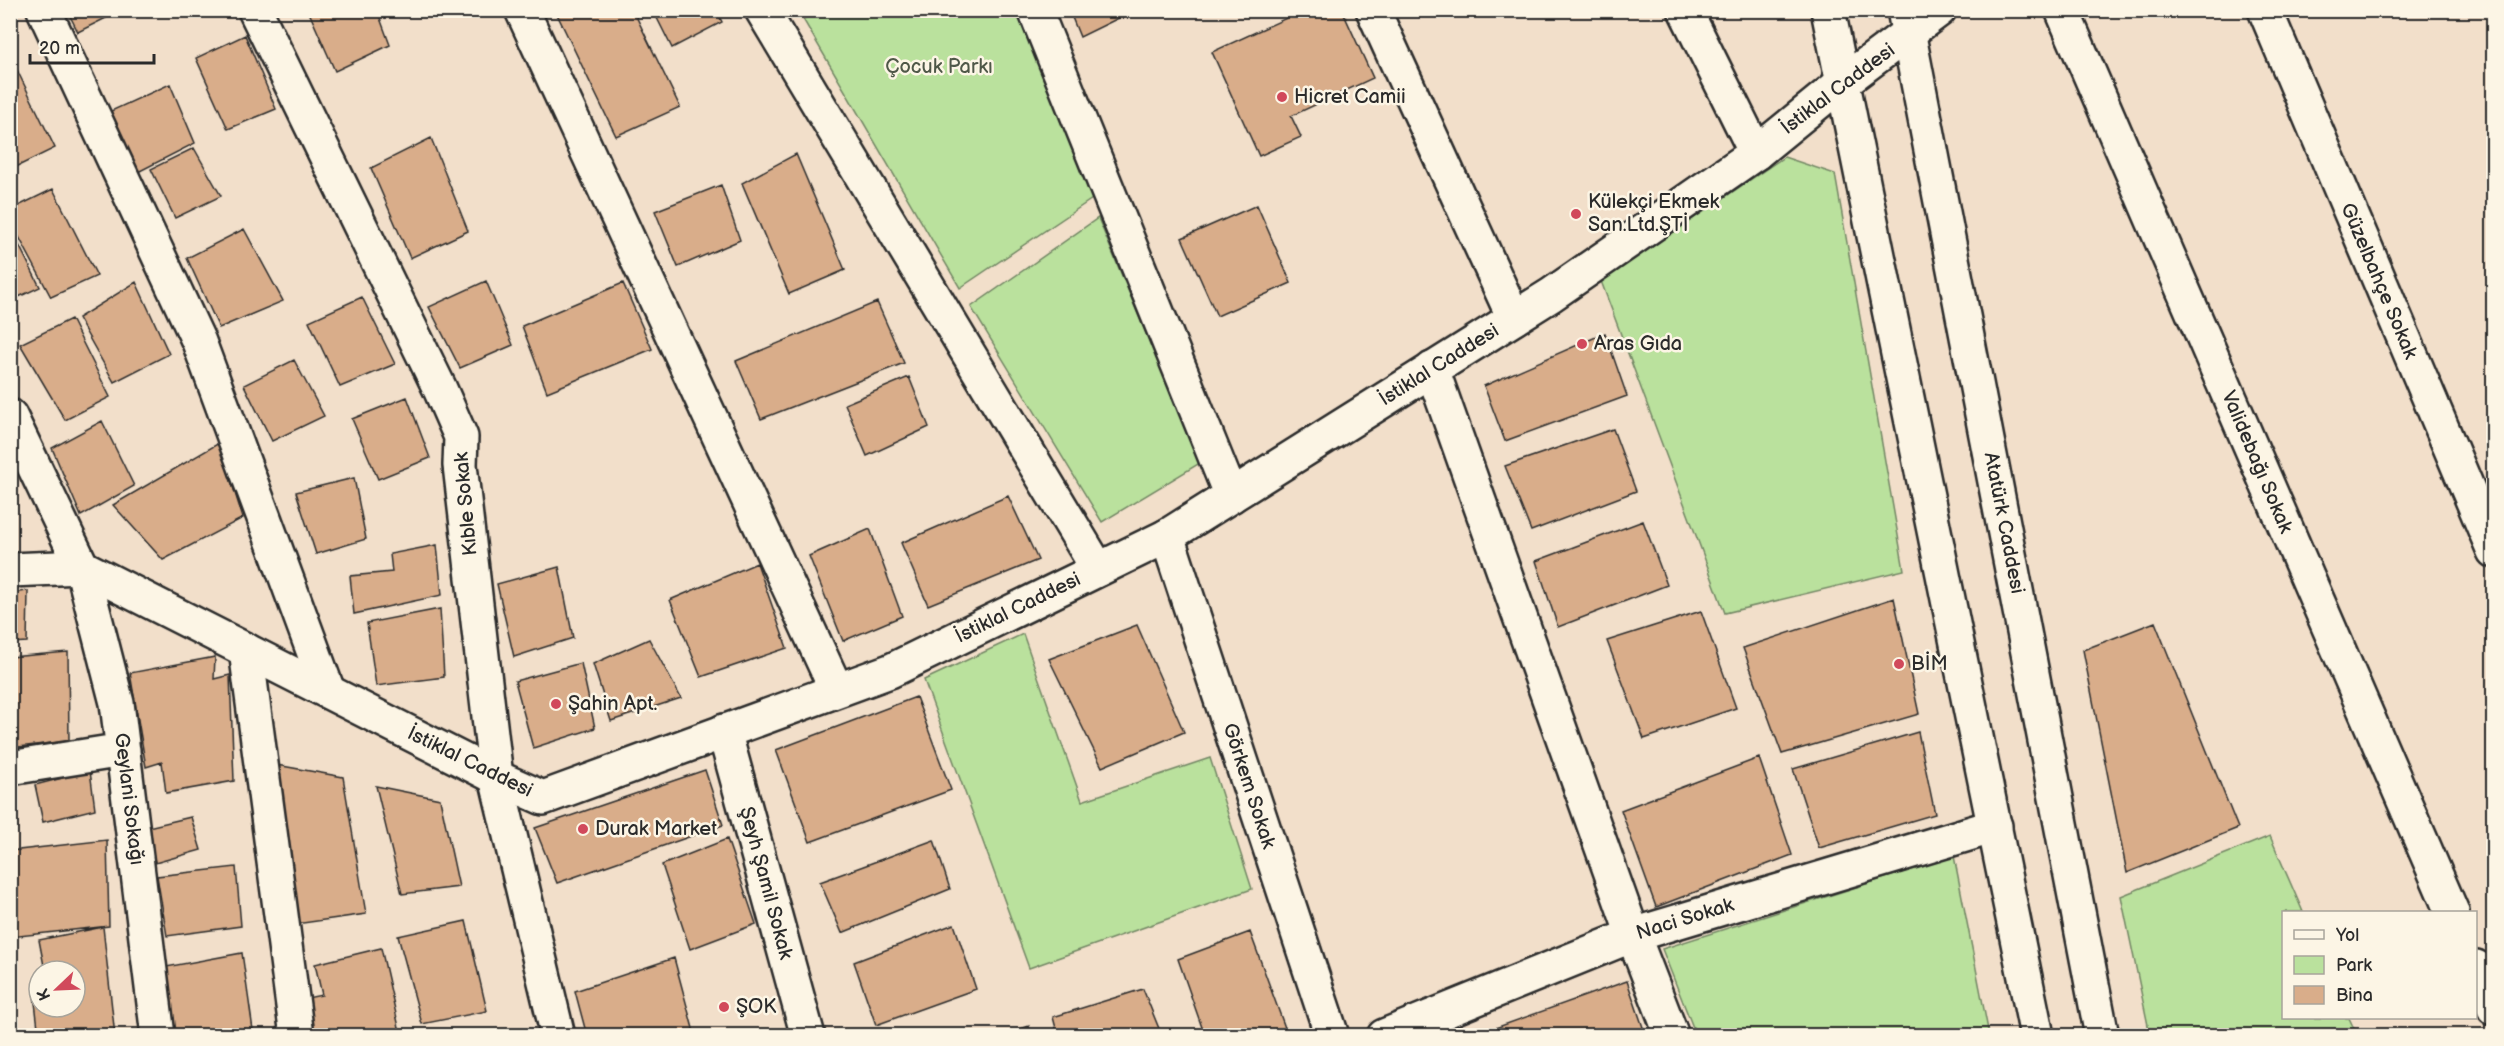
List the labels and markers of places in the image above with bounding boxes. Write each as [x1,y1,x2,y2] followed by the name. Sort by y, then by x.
[1294,85,1406,109] place label: Hicret Camii
[1275,90,1289,104] marker: Hicret Camii
[1588,190,1719,237] place label: Külekçi Ekmek San.Ltd.ŞTİ
[1569,207,1583,221] marker: Külekçi Ekmek San.Ltd.ŞTİ
[1594,332,1682,356] place label: Aras Gıda
[1575,337,1589,351] marker: Aras Gıda
[1911,651,1948,676] place label: BİM
[1892,657,1906,671] marker: BİM
[568,692,658,716] place label: Şahin Apt.
[549,697,563,711] marker: Şahin Apt.
[595,817,717,841] place label: Durak Market
[576,822,590,836] marker: Durak Market
[736,995,776,1019] place label: ŞOK
[717,1000,731,1014] marker: ŞOK

